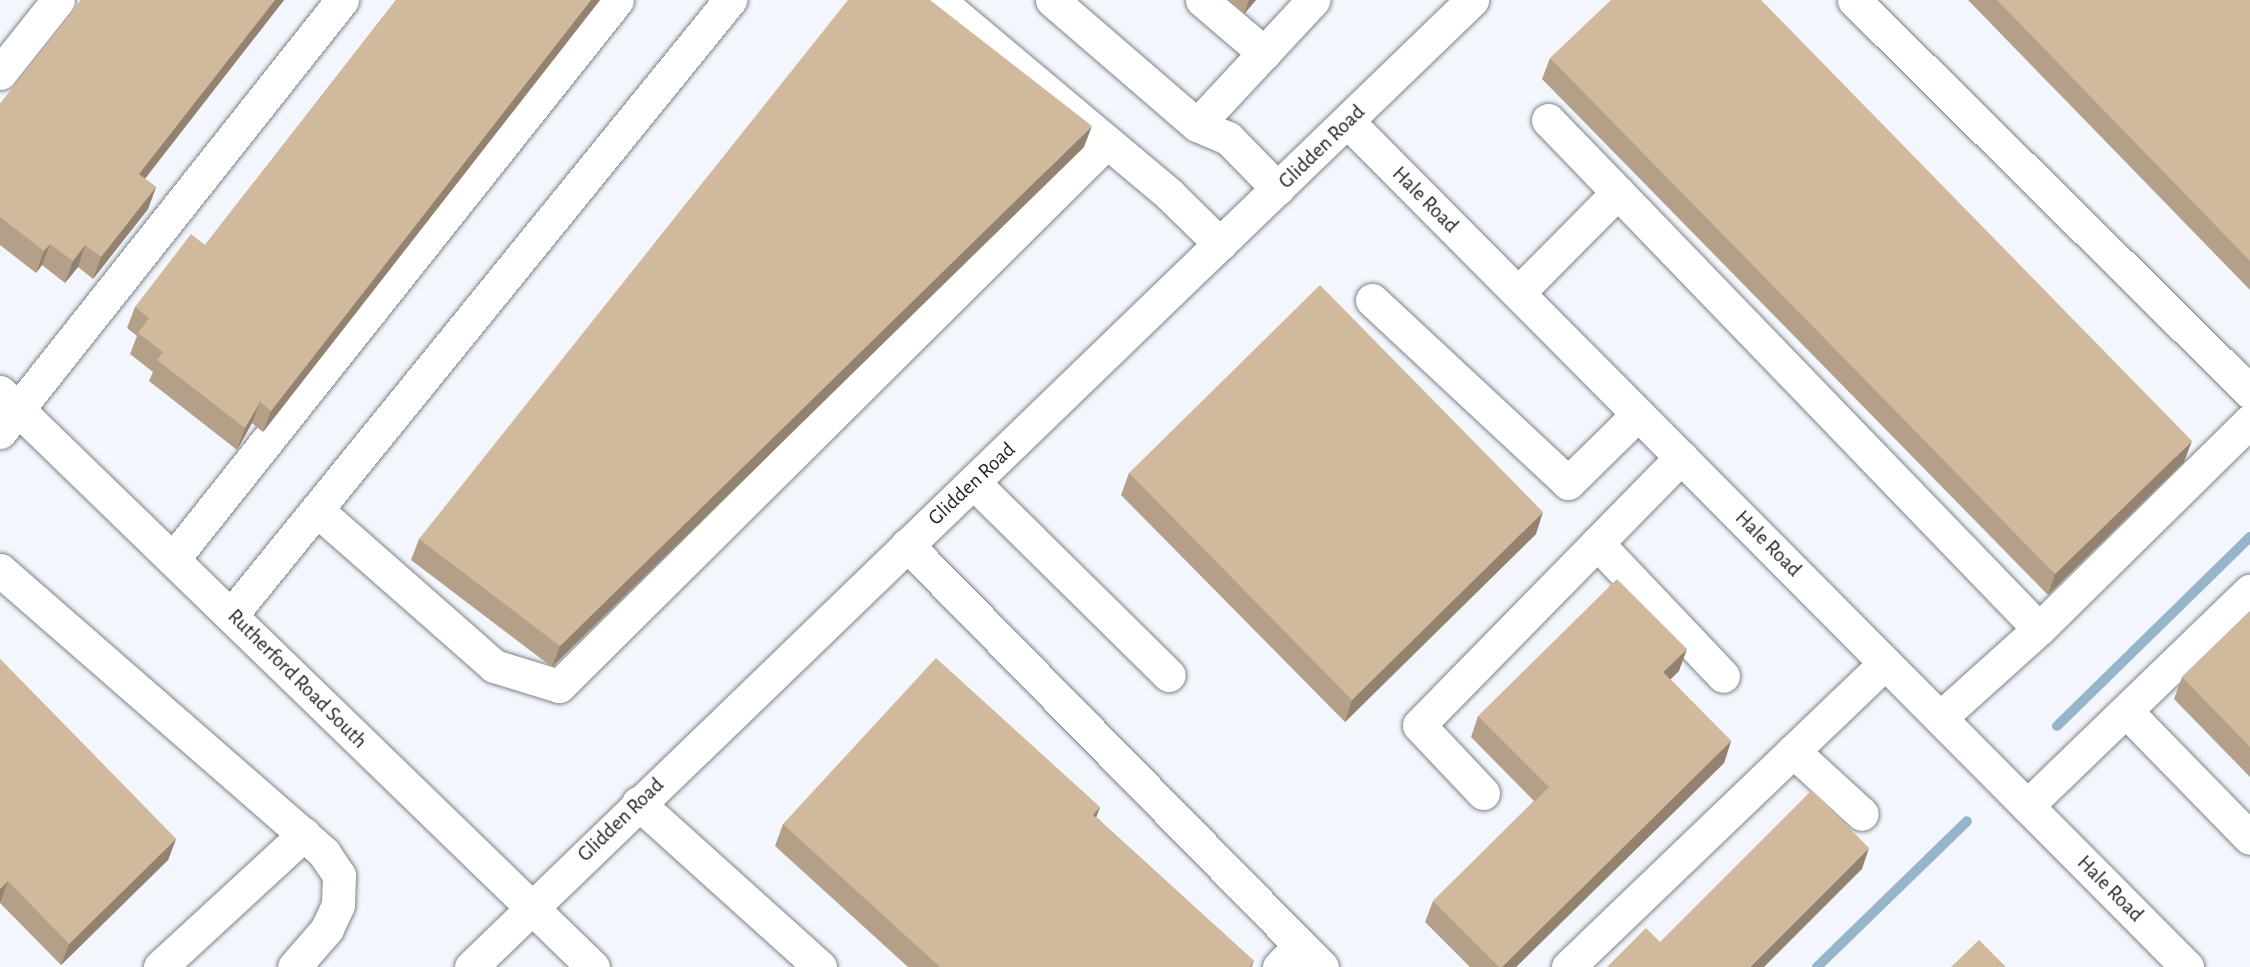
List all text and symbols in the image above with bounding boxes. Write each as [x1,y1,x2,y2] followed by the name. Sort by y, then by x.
[1274,100,1370,194] street label: Glidden Road
[1386,161,1464,239] street label: Hale Road
[923,437,1021,531] street label: Glidden Road
[1729,505,1807,583] street label: Hale Road
[222,604,372,754] street label: Rutherford Road South
[573,773,669,867] street label: Glidden Road
[2071,850,2149,928] street label: Hale Road

